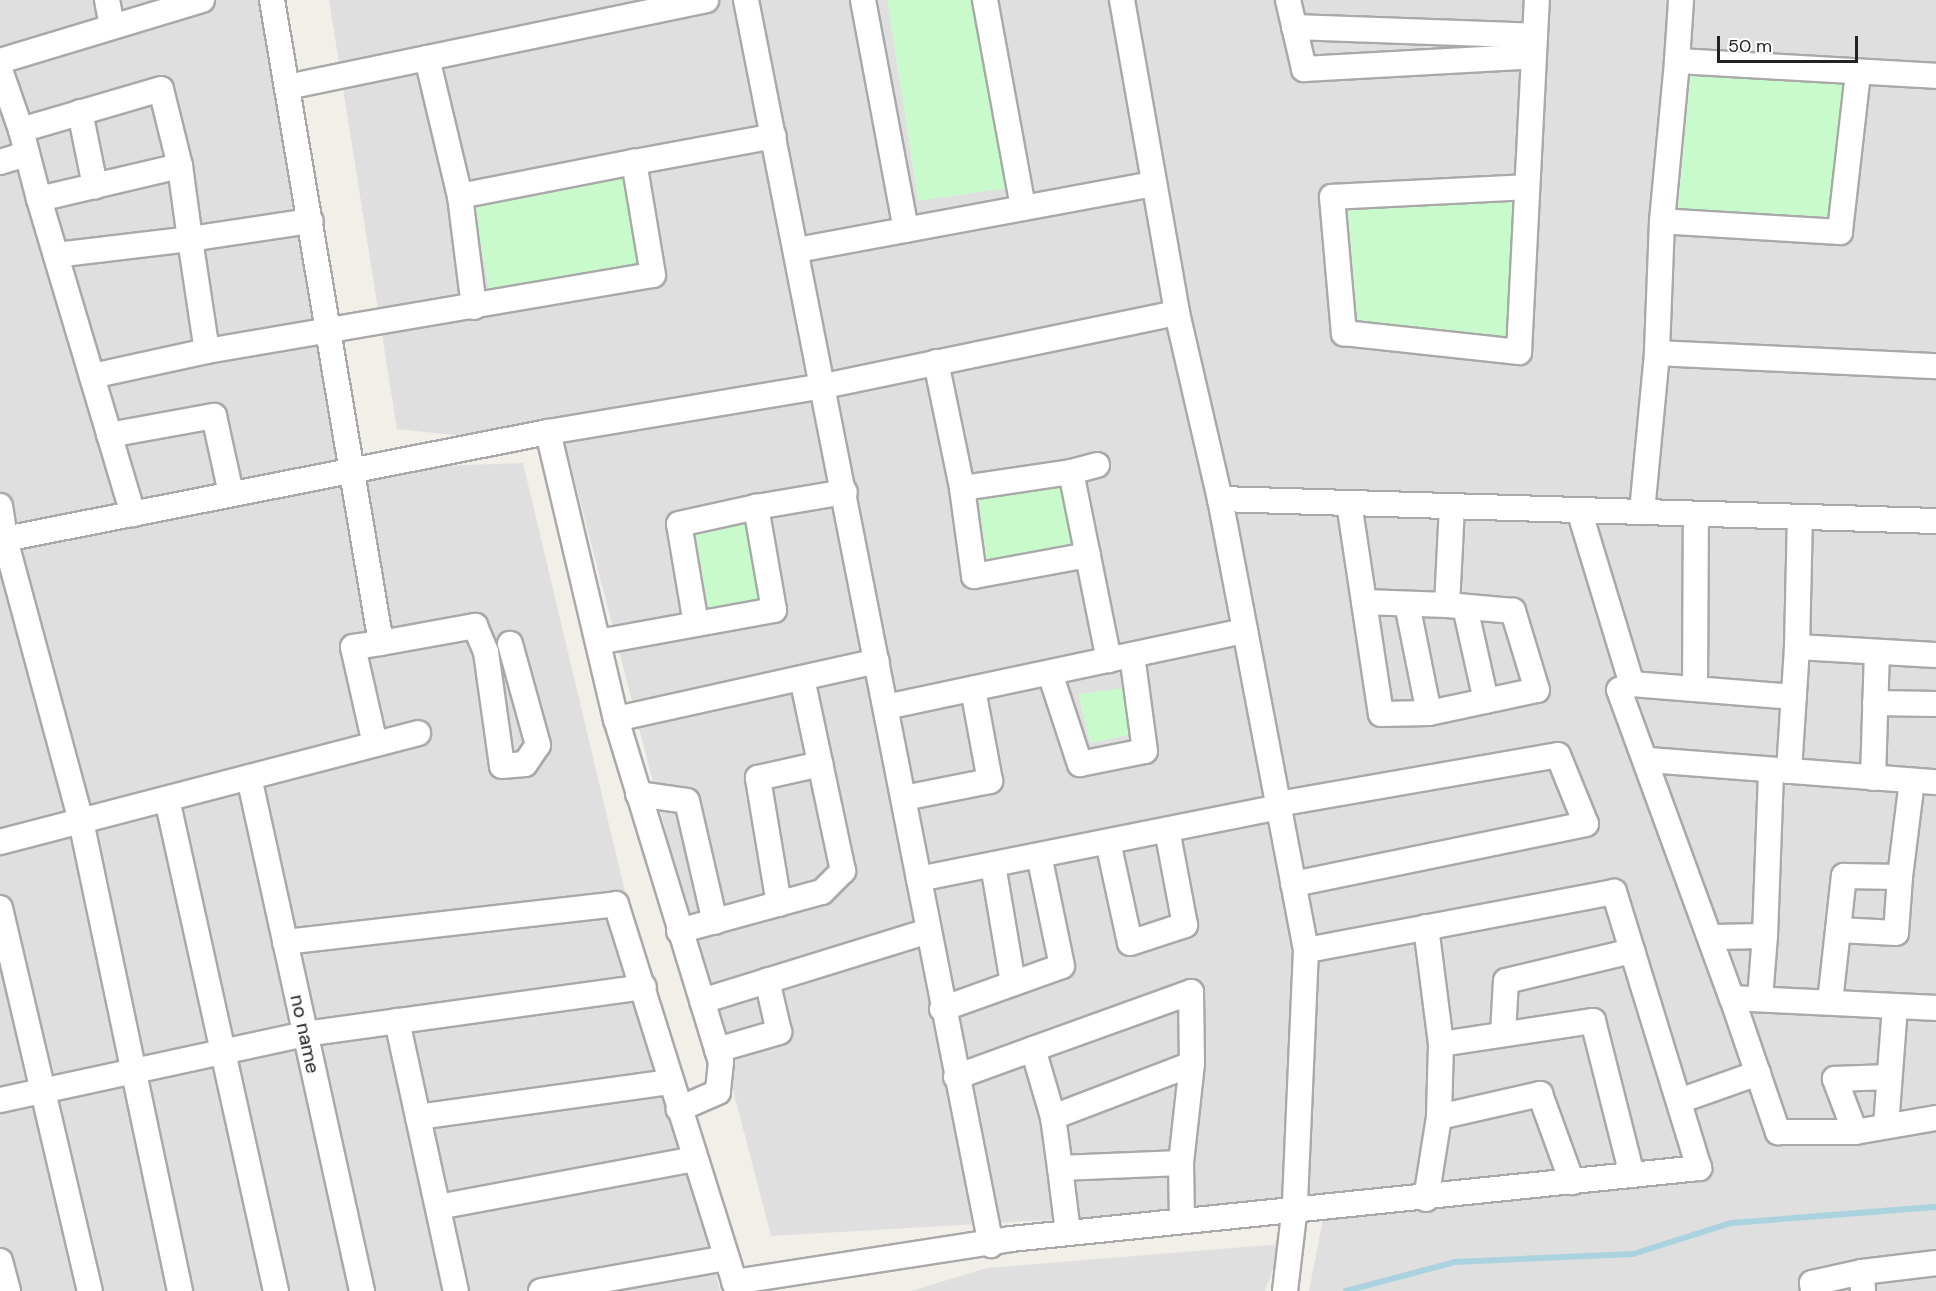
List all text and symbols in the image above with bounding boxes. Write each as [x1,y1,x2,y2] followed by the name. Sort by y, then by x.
[1720,24,1861,62] scale bar
[1728,34,1772,58] text: 50 m
[285,992,325,1076] street label: no name

